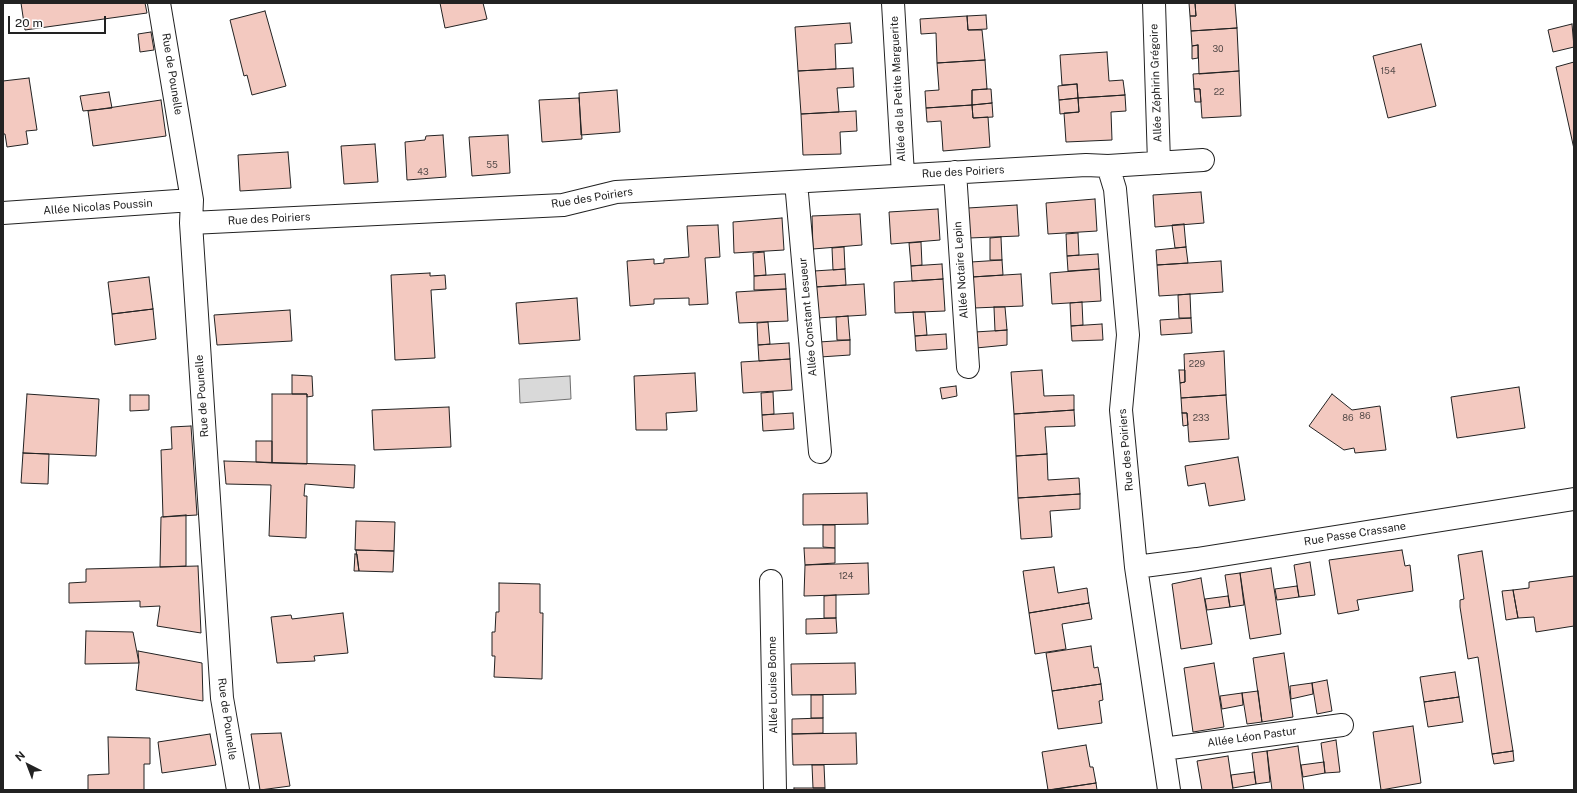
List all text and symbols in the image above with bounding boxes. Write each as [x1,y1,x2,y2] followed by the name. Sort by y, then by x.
[10,8,108,34] scale bar
[15,16,43,30] text: 20 m
[888,16,908,162] street label: Allée de la Petite Marguerite
[1147,23,1165,143] street label: Allée Zéphirin Grégoire
[159,32,185,116] street label: Rue de Pounelle
[1212,44,1224,54] house number: 30
[1380,66,1396,76] house number: 154
[1214,87,1224,97] house number: 22
[486,160,498,170] house number: 55
[921,163,1005,181] street label: Rue des Poiriers
[417,167,429,177] house number: 43
[550,185,634,211] street label: Rue des Poiriers
[43,197,153,217] street label: Allée Nicolas Poussin
[227,210,311,228] street label: Rue des Poiriers
[951,221,971,319] street label: Allée Notaire Lepin
[796,257,820,377] street label: Allée Constant Lesueur
[193,354,211,438] street label: Rue de Pounelle
[1189,359,1205,369] house number: 229
[1116,408,1136,492] street label: Rue des Poiriers
[1359,411,1371,421] house number: 86
[1193,413,1209,423] house number: 233
[1342,413,1354,423] house number: 86
[1303,519,1407,549] street label: Rue Passe Crassane
[839,571,853,581] house number: 124
[766,636,780,734] street label: Allée Louise Bonne
[215,677,239,761] street label: Rue de Pounelle
[1206,724,1298,750] street label: Allée Léon Pastur
[8,745,48,785] north arrow
[13,749,27,763] text: N

